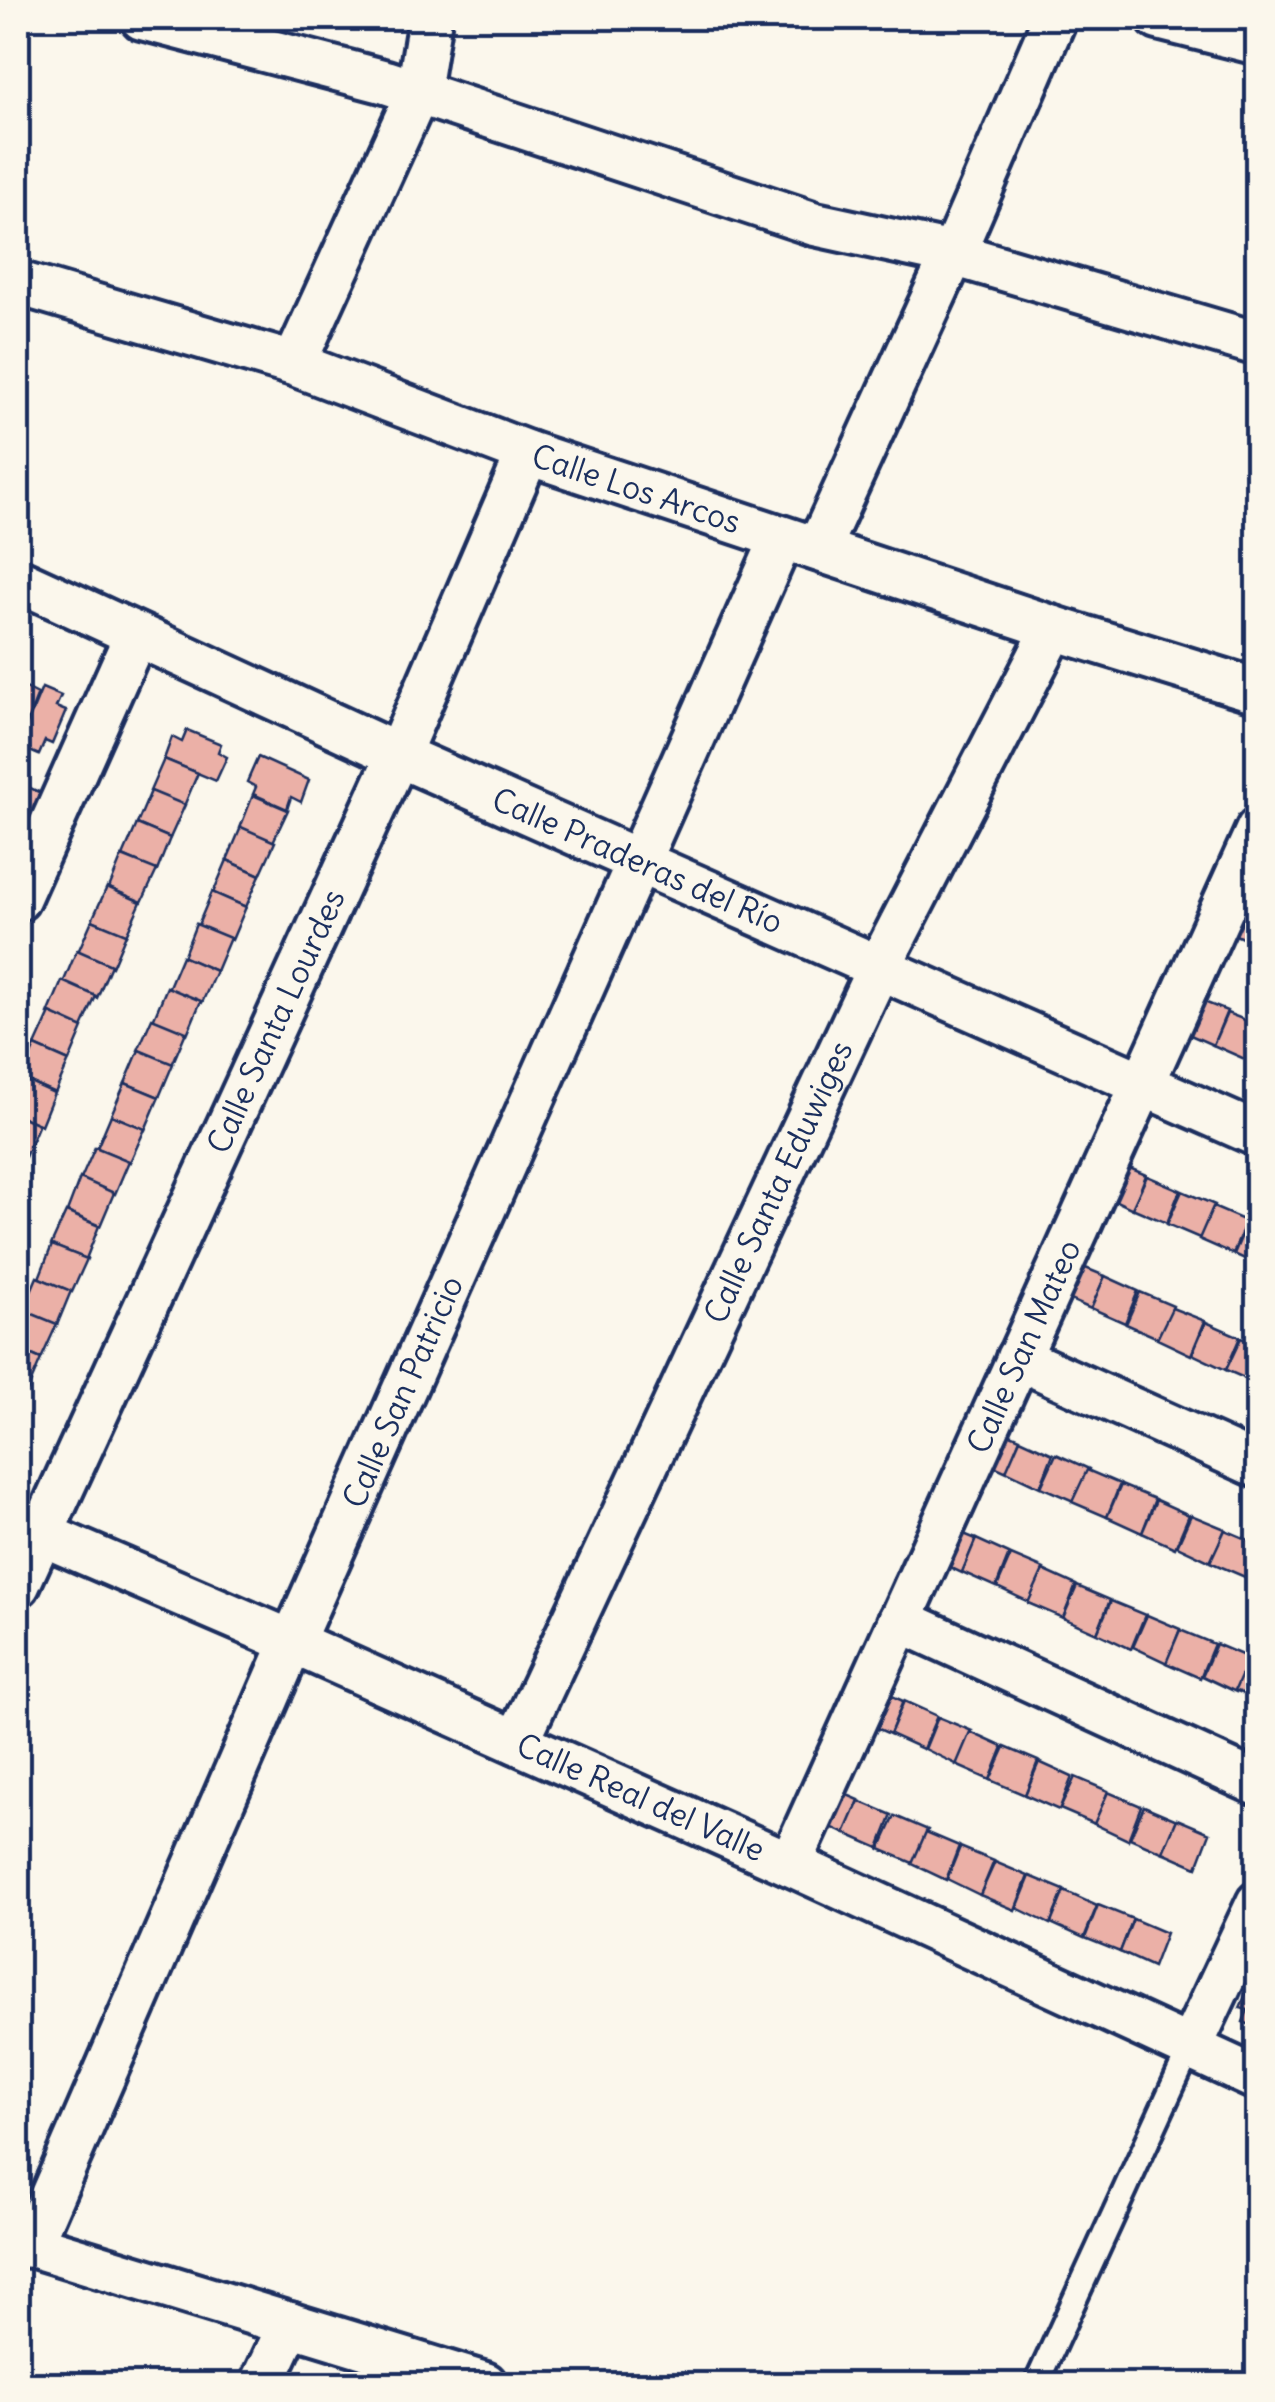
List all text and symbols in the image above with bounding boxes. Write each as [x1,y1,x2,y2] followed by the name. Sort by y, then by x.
[527,435,746,542] street label: Calle Los Arcos
[486,778,789,942] street label: Calle Praderas del Río
[197,882,354,1160] street label: Calle Santa Lourdes
[695,1034,862,1330] street label: Calle Santa Eduwiges
[957,1233,1090,1460] street label: Calle San Mateo
[333,1269,472,1514] street label: Calle San Patricio
[510,1724,771,1870] street label: Calle Real del Valle

